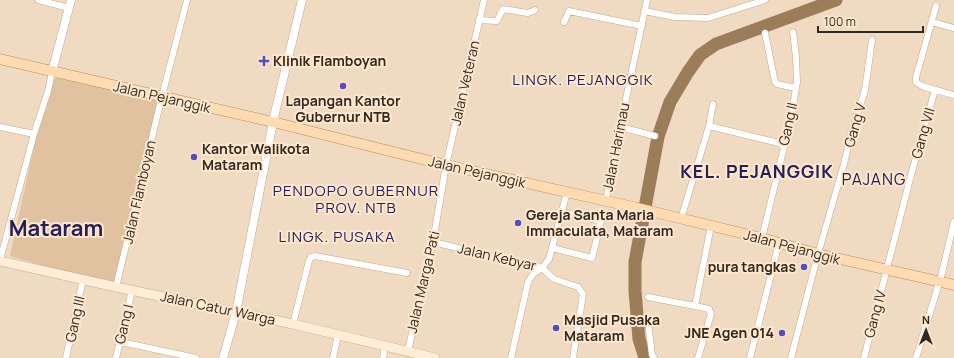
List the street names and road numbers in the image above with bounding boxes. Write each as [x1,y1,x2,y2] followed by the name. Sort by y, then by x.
[446,39,484,127] street label: Jalan Veteran
[112,76,214,117] street label: Jalan Pejanggik
[839,100,870,149] street label: Gang V
[598,101,633,193] street label: Jalan Harimau
[774,101,801,147] street label: Gang II
[906,105,939,160] street label: Gang VII
[117,138,160,246] street label: Jalan Flamboyan
[427,151,529,192] street label: Jalan Pejanggik
[742,224,844,269] street label: Jalan Pejanggik
[402,229,444,335] street label: Jalan Marga Pati
[456,238,538,275] street label: Jalan Kebyar
[159,286,277,329] street label: Jalan Catur Warga
[859,287,890,340] street label: Gang IV
[60,294,89,344] street label: Gang III
[110,302,137,346] street label: Gang I

